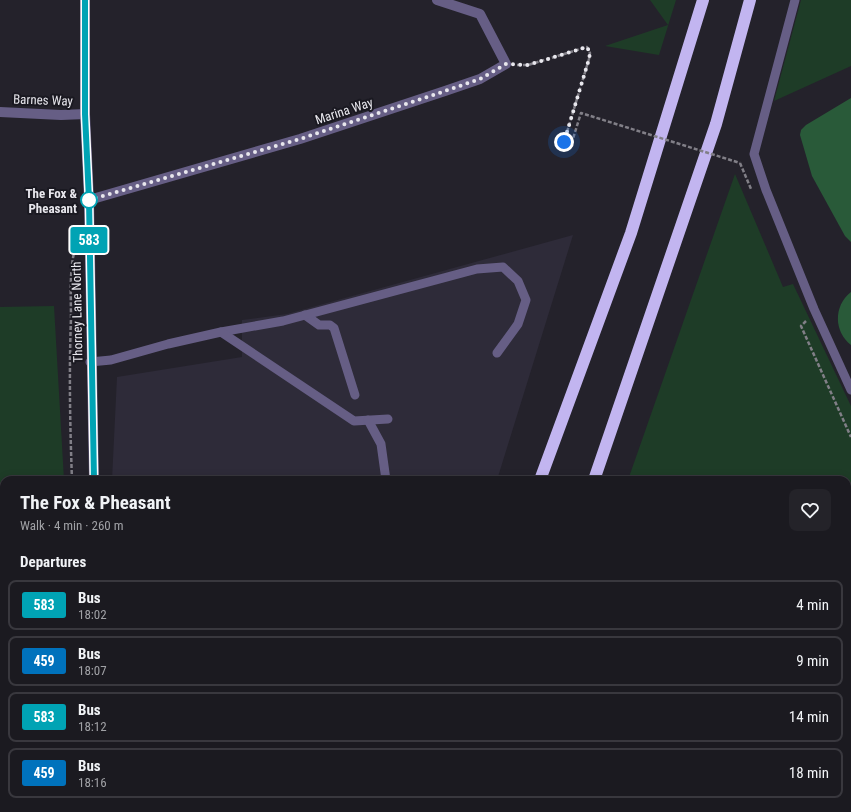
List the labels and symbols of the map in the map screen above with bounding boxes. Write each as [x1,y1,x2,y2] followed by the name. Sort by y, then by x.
[13,91,74,109] street label: Barnes Way
[313,94,375,127] street label: Marina Way
[554,132,574,152] your location
[26,186,77,216] place label: The Fox & Pheasant
[80,191,98,209] marker: The Fox & Pheasant
[66,227,112,253] line badge: 583
[69,261,85,363] street label: Thorney Lane North

